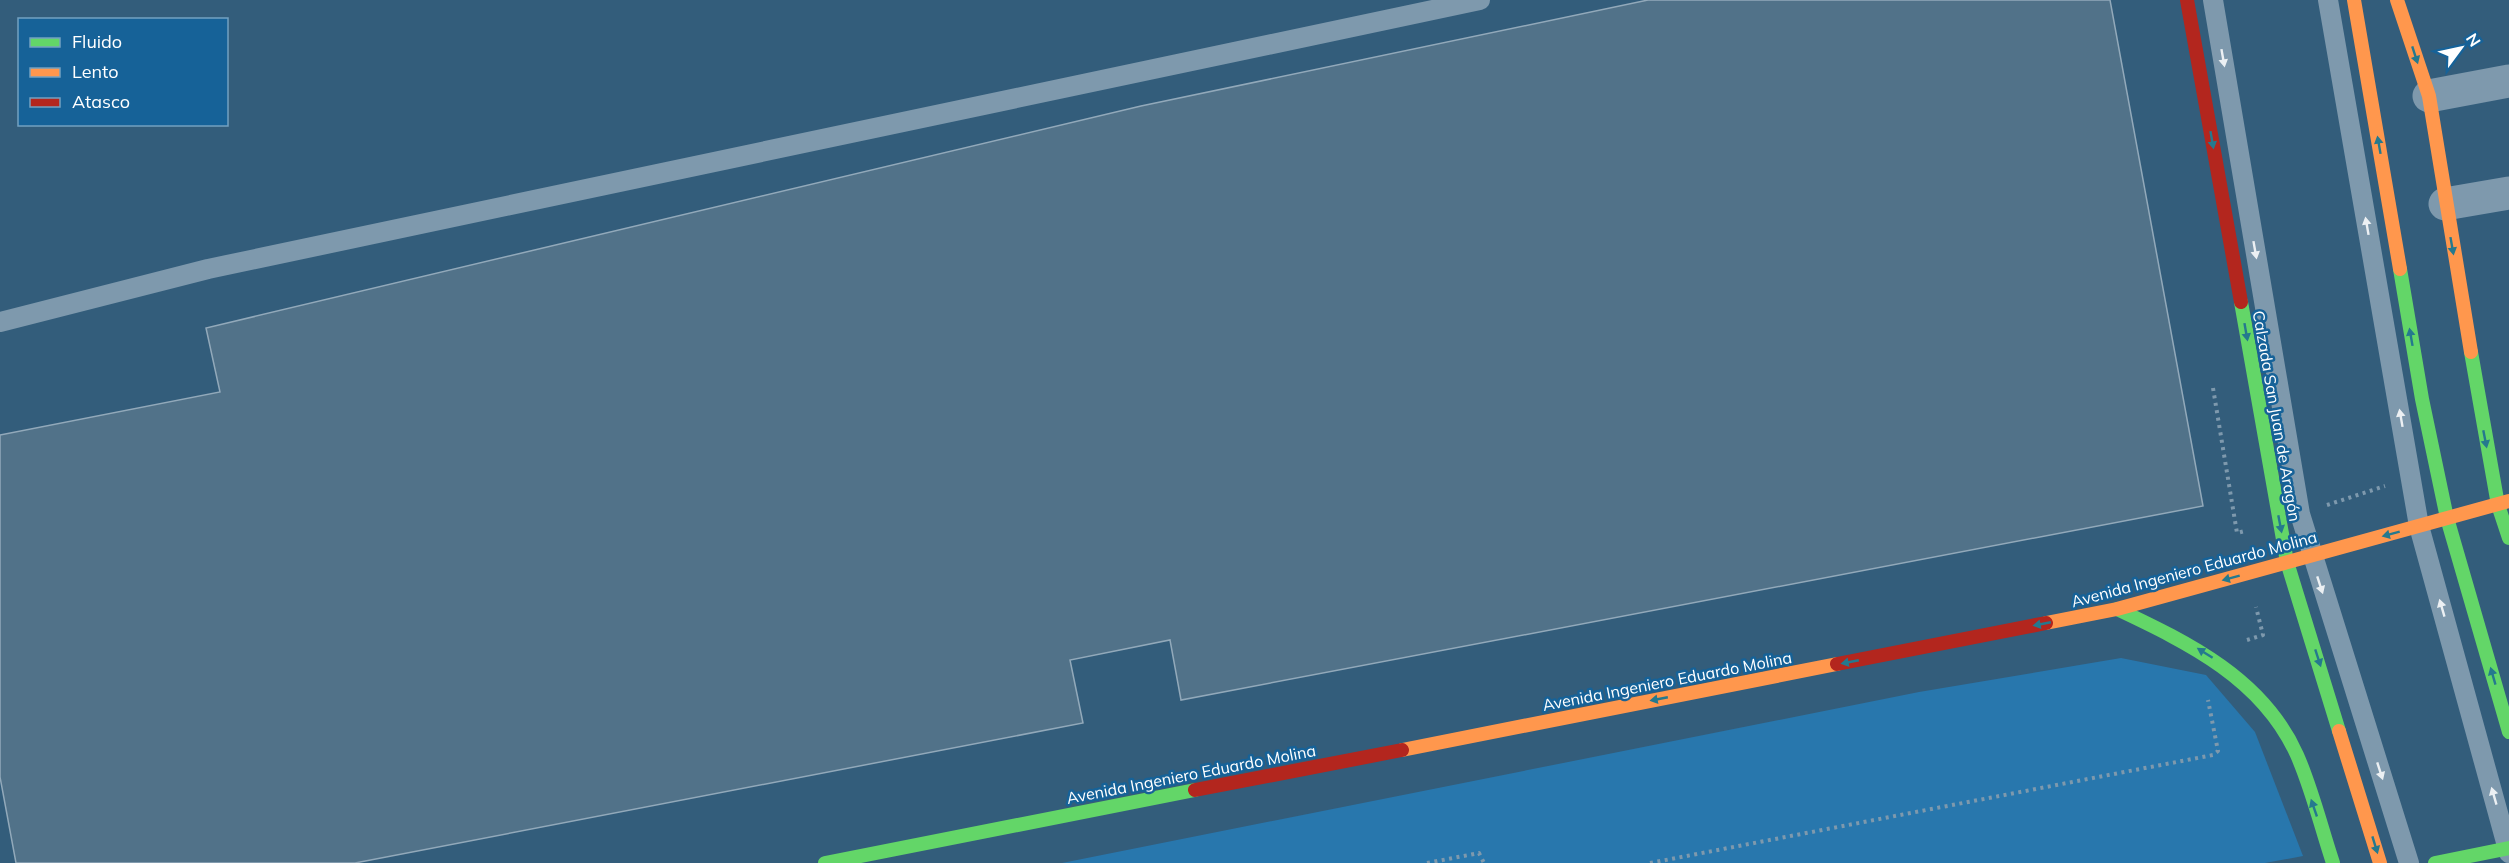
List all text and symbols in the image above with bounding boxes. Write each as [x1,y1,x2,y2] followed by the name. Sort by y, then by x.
[18,18,228,126] legend
[2431,18,2491,78] north arrow
[2462,29,2485,50] text: N
[72,30,122,53] text: Fluido
[2411,47,2421,65] one-way arrow
[2219,48,2228,67] one-way arrow
[72,60,119,83] text: Lento
[72,90,130,113] text: Atasco
[2208,131,2217,150] one-way arrow
[2374,135,2383,154] one-way arrow
[2362,216,2371,235] one-way arrow
[2448,237,2457,256] one-way arrow
[2251,241,2260,260] one-way arrow
[2249,309,2305,523] street label: Calzada San Juan de Aragón
[2242,323,2251,342] one-way arrow
[2407,328,2416,347] one-way arrow
[2396,408,2405,427] one-way arrow
[2481,429,2490,448] one-way arrow
[2276,515,2285,534] one-way arrow
[2069,527,2319,611] street label: Avenida Ingeniero Eduardo Molina
[2382,530,2400,539] one-way arrow
[2222,574,2240,583] one-way arrow
[2316,576,2325,594] one-way arrow
[2437,599,2446,617] one-way arrow
[2032,620,2051,629] one-way arrow
[1541,647,1793,715] street label: Avenida Ingeniero Eduardo Molina
[2197,648,2213,659] one-way arrow
[2314,649,2323,667] one-way arrow
[1840,658,1859,667] one-way arrow
[2488,667,2497,685] one-way arrow
[1649,695,1668,704] one-way arrow
[1065,740,1317,808] street label: Avenida Ingeniero Eduardo Molina
[2375,762,2385,780] one-way arrow
[2489,787,2498,805] one-way arrow
[2309,799,2319,817] one-way arrow
[2371,836,2380,854] one-way arrow

